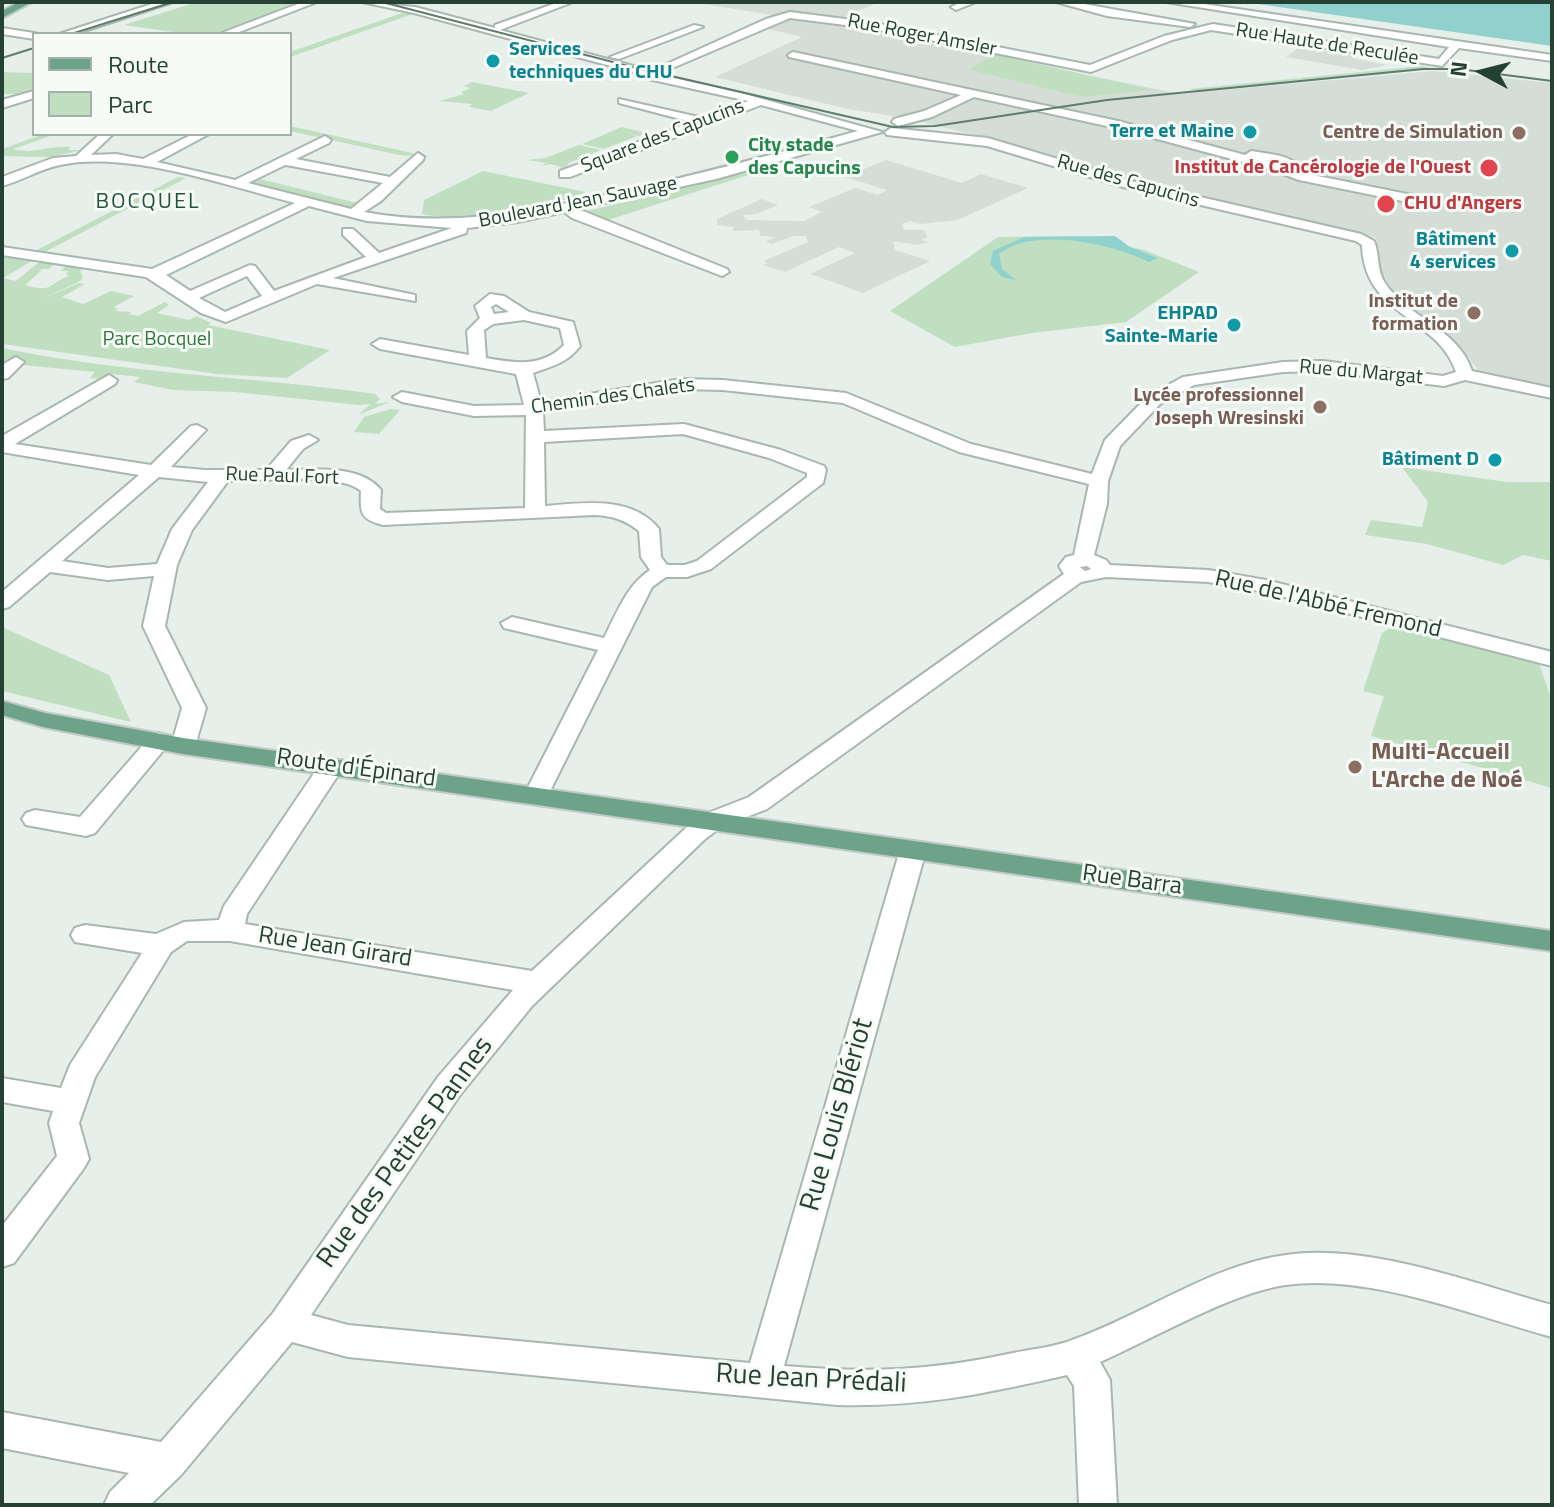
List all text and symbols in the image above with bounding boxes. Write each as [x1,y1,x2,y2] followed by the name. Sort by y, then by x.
[845,10,999,62] street label: Rue Roger Amsler
[1234,19,1420,71] street label: Rue Haute de Reculée
[32,32,292,136] legend
[1442,32,1522,112] north arrow
[509,38,673,85] place label: Services techniques du CHU
[108,46,169,82] text: Route
[484,52,502,70] marker: Services techniques du CHU
[1440,59,1476,79] text: N
[108,86,153,122] text: Parc
[578,95,748,179] street label: Square des Capucins
[1110,120,1234,144] place label: Terre et Maine
[1323,121,1503,145] place label: Centre de Simulation
[1241,123,1259,141] marker: Terre et Maine
[1510,124,1528,142] marker: Centre de Simulation
[748,134,861,181] place label: City stade des Capucins
[723,148,741,166] marker: City stade des Capucins
[1054,150,1202,214] street label: Rue des Capucins
[1174,156,1471,180] place label: Institut de Cancérologie de l'Ouest
[1478,157,1500,179] marker: Institut de Cancérologie de l'Ouest
[477,172,679,234] street label: Boulevard Jean Sauvage
[95,190,201,216] district label: BOCQUEL
[1404,192,1522,216] place label: CHU d'Angers
[1375,193,1397,215] marker: CHU d'Angers
[1410,228,1496,275] place label: Bâtiment 4 services
[1503,242,1521,260] marker: Bâtiment 4 services
[1368,290,1458,337] place label: Institut de formation
[1105,302,1218,349] place label: EHPAD Sainte-Marie
[1465,304,1483,322] marker: Institut de formation
[1225,316,1243,334] marker: EHPAD Sainte-Marie
[103,328,211,352] park label: Parc Bocquel
[1298,356,1424,390] street label: Rue du Margat
[530,374,696,420] street label: Chemin des Chalets
[1133,384,1304,431] place label: Lycée professionnel Joseph Wresinski
[1311,398,1329,416] marker: Lycée professionnel Joseph Wresinski
[1382,448,1479,472] place label: Bâtiment D
[1486,451,1504,469] marker: Bâtiment D
[225,463,339,491] street label: Rue Paul Fort
[1212,565,1444,645] street label: Rue de l'Abbé Fremond
[1371,739,1523,795] place label: Multi-Accueil L'Arche de Noé
[275,744,437,794] street label: Route d'Épinard
[1346,758,1364,776] marker: Multi-Accueil L'Arche de Noé
[1080,860,1184,902] street label: Rue Barra
[256,922,414,974] street label: Rue Jean Girard
[794,1015,882,1215] street label: Rue Louis Blériot
[311,1031,501,1275] street label: Rue des Petites Pannes
[715,1358,907,1402] street label: Rue Jean Prédali

